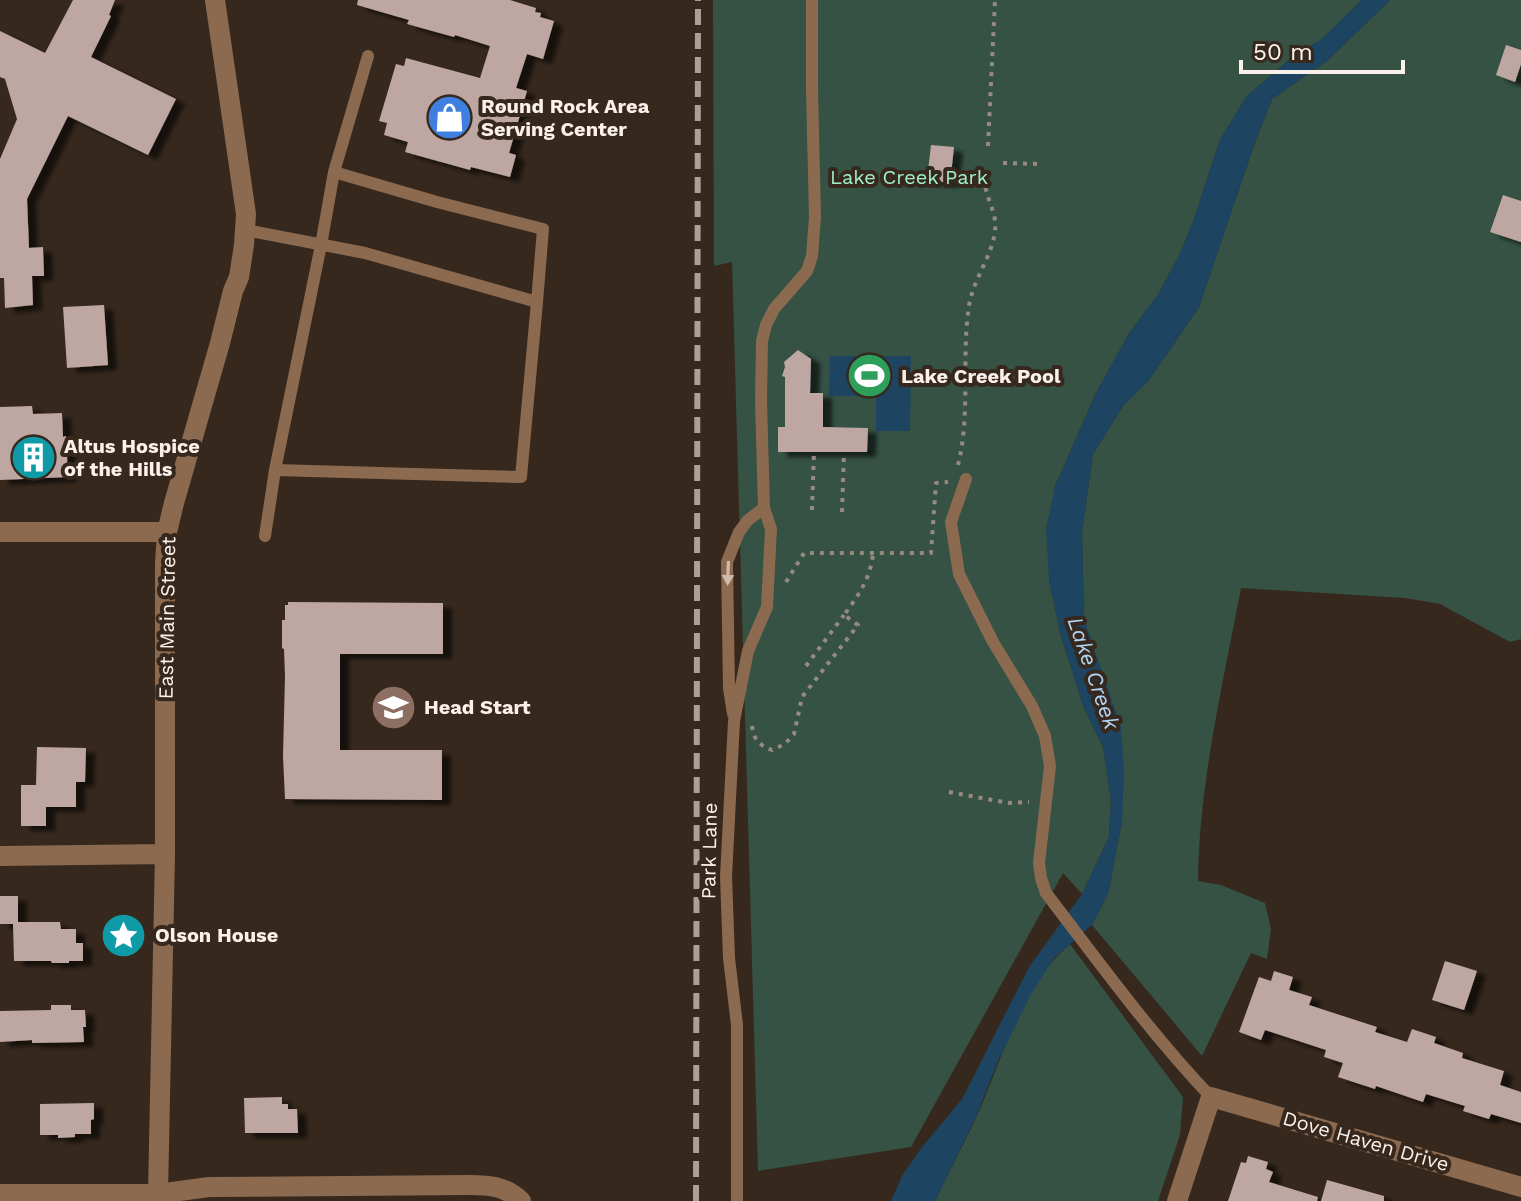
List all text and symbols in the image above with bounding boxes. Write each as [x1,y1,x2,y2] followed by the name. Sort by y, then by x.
[1241,24,1403,74] scale bar
[1253,38,1313,66] text: 50 m
[426,94,474,142] shop icon: Round Rock Area Serving Center
[481,94,650,141] place label: Round Rock Area Serving Center
[830,165,988,189] park label: Lake Creek Park
[846,352,894,400] sports icon: Lake Creek Pool
[901,364,1061,388] place label: Lake Creek Pool
[9,433,57,481] building icon: Altus Hospice of the Hills
[64,434,200,481] place label: Altus Hospice of the Hills
[154,536,180,700] street label: East Main Street
[721,561,734,586] one-way arrow
[1063,614,1125,734] water label: Lake Creek
[369,683,417,731] school or university icon: Head Start
[424,695,531,719] place label: Head Start
[696,802,722,900] street label: Park Lane
[100,911,148,959] place icon: Olson House
[155,923,278,947] place label: Olson House
[1280,1106,1452,1176] street label: Dove Haven Drive

